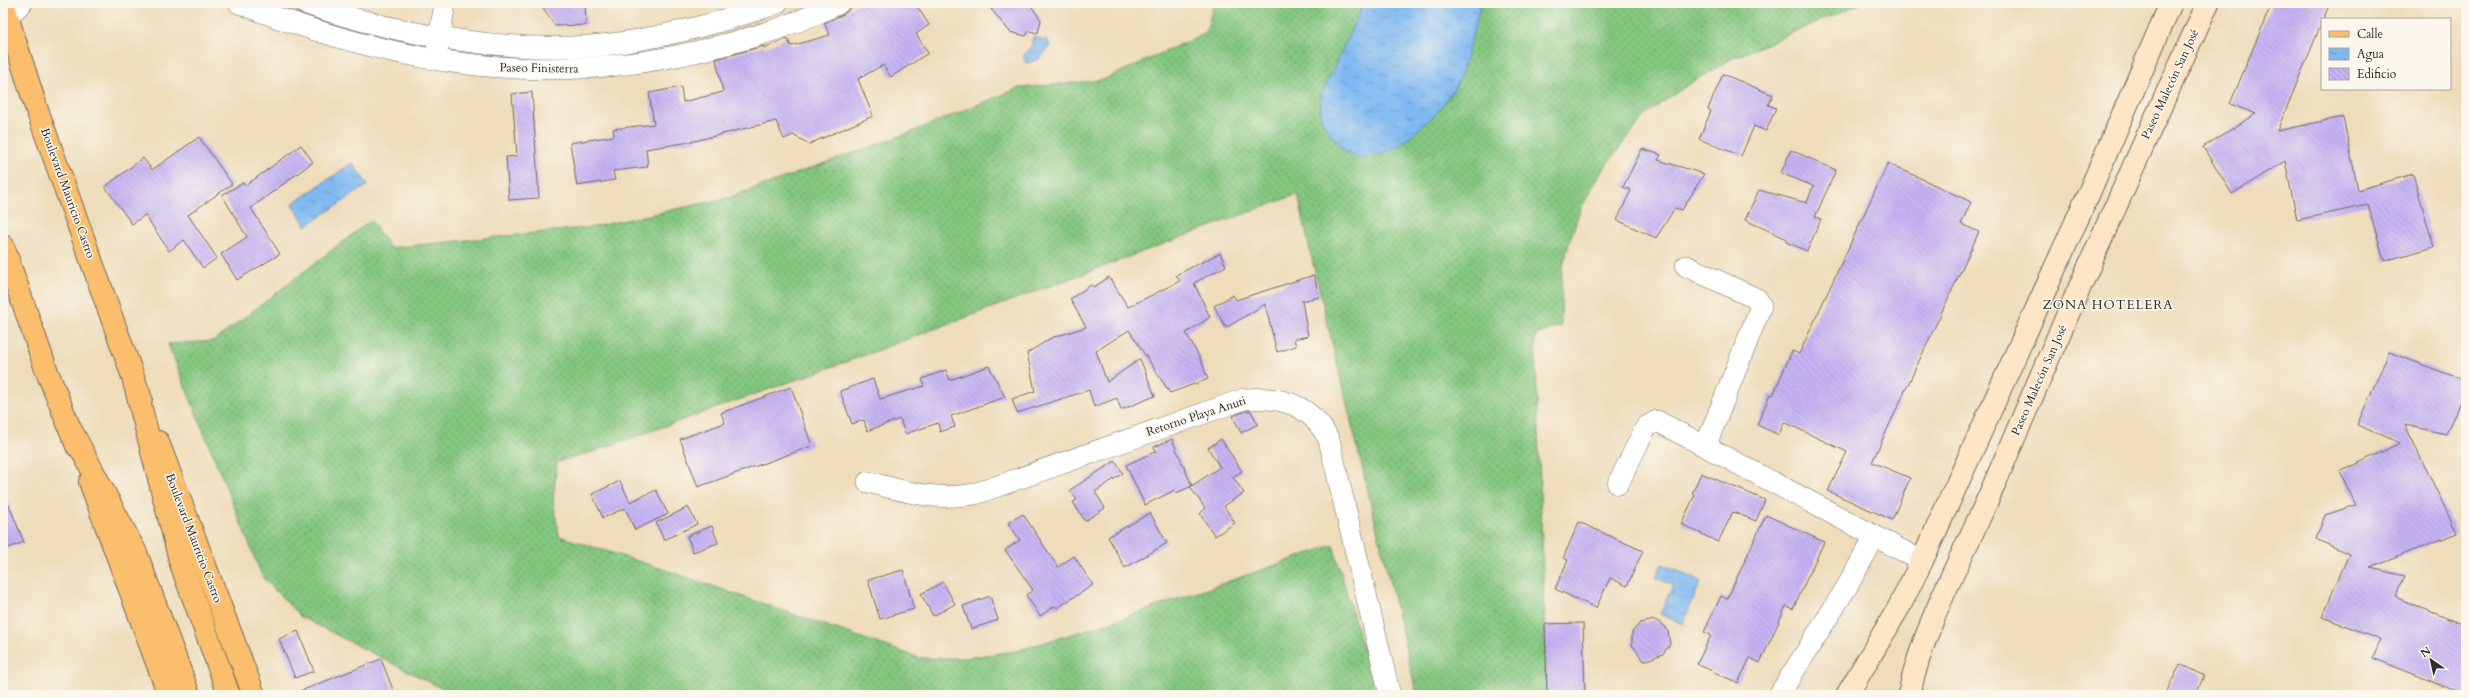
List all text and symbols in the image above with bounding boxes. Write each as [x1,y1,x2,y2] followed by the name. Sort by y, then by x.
[2321,18,2451,90] legend
[2137,26,2203,142] street label: Paseo Malecón San José
[2357,26,2383,42] text: Calle
[2357,46,2385,62] text: Agua
[499,59,579,77] street label: Paseo Finisterra
[2357,66,2397,82] text: Edificio
[37,126,99,261] street label: Boulevard Mauricio Castro
[2042,296,2174,314] district label: ZONA HOTELERA
[2007,322,2071,438] street label: Paseo Malecón San José
[1144,392,1249,440] street label: Retorno Playa Anuti
[162,471,226,605] street label: Boulevard Mauricio Castro
[2411,640,2451,680] north arrow
[2418,643,2434,661] text: N

